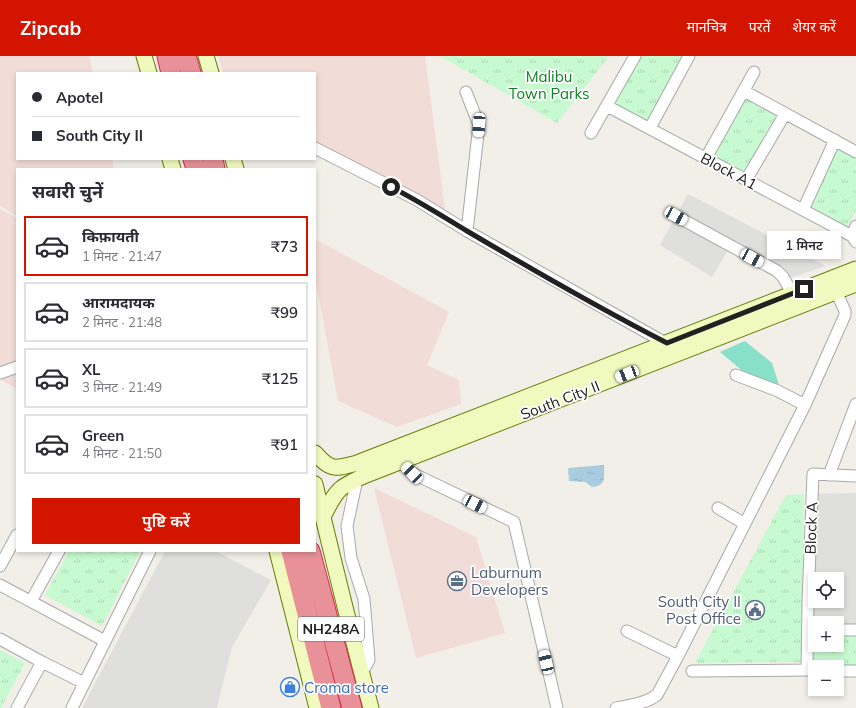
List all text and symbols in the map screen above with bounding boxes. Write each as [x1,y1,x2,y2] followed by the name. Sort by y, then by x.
[20,16,81,40] text: Zipcab
[687,18,727,36] text: मानचित्र
[749,18,771,36] text: परतें
[793,18,836,36] text: शेयर करें
[509,67,590,103] park label: Malibu Town Parks
[56,88,103,107] text: Apotel
[472,113,486,137] car
[56,126,143,145] text: South City II
[697,148,761,194] street label: Block A1
[382,178,400,196] route start
[32,180,103,203] text: सवारी चुनें
[663,205,689,227] car
[82,227,139,246] text: किफ़ायती
[34,228,70,264] icon: car
[767,231,841,259] callout: 1 मिनट
[271,237,298,256] text: ₹73
[785,237,823,253] text: 1 मिनट
[739,247,765,269] car
[82,248,162,264] text: 1 मिनट · 21:47
[795,280,813,298] route end
[82,293,155,312] text: आरामदायक
[34,294,70,330] icon: car
[271,303,298,322] text: ₹99
[82,314,162,330] text: 2 मिनट · 21:48
[34,360,70,396] icon: car
[82,360,100,379] text: XL
[614,364,640,384] car
[262,369,298,388] text: ₹125
[518,376,602,424] street label: South City II
[82,379,162,395] text: 3 मिनट · 21:49
[34,426,70,462] icon: car
[82,426,124,445] text: Green
[271,435,298,454] text: ₹91
[82,445,162,461] text: 4 मिनट · 21:50
[399,460,425,486] car
[462,493,488,515] car
[32,498,300,544] button: पुष्टि करें
[801,501,821,555] street label: Block A
[471,563,548,599] place label: Laburnum Developers
[446,570,468,592] office icon: Laburnum Developers
[808,572,844,696] map controls
[808,572,844,608] button: locate
[658,592,741,628] place label: South City II Post Office
[744,599,766,621] public building icon: South City II Post Office
[808,616,844,652] button: +
[298,617,364,641] road number: NH248A
[537,649,555,675] car
[808,660,844,696] button: −
[279,676,301,698] shop icon: Croma store
[304,678,389,697] place label: Croma store

